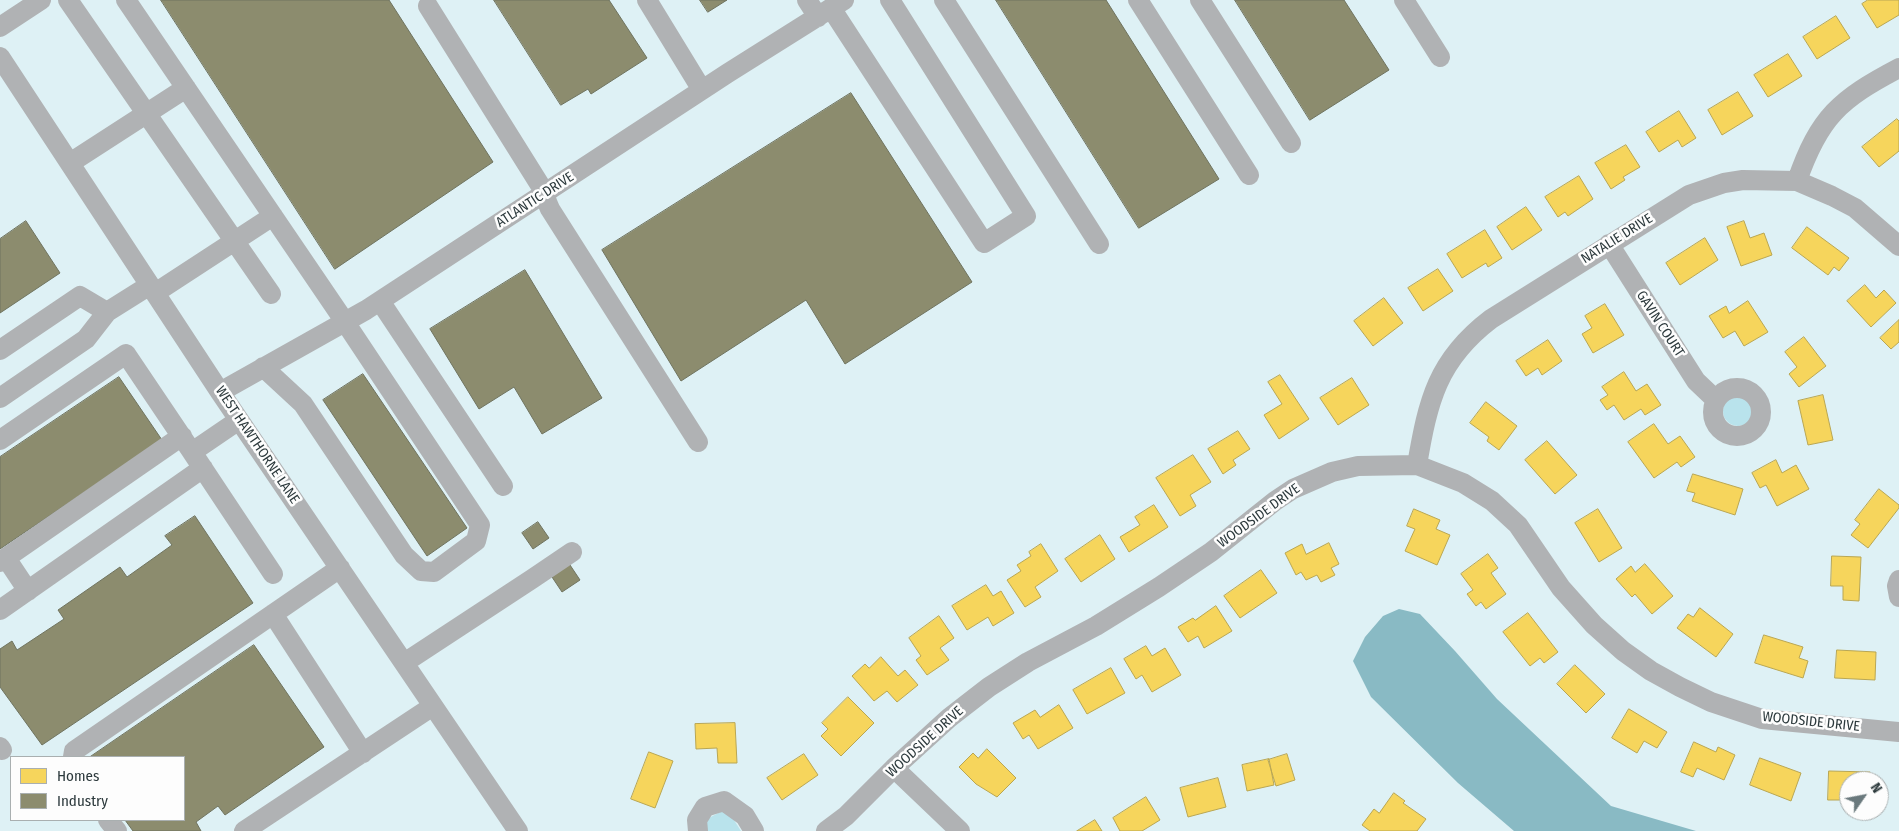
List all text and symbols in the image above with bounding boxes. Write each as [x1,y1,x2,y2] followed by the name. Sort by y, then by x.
[493,169,577,231] street label: ATLANTIC DRIVE
[1578,210,1656,268] street label: NATALIE DRIVE
[1632,288,1688,360] street label: GAVIN COURT
[211,383,303,507] street label: WEST HAWTHORNE LANE
[1214,480,1304,552] street label: WOODSIDE DRIVE
[883,703,967,781] street label: WOODSIDE DRIVE
[1761,709,1861,735] street label: WOODSIDE DRIVE
[10,756,185,821] legend
[57,767,99,785] text: Homes
[1839,771,1889,821] north arrow
[1867,780,1886,796] text: N
[57,792,108,810] text: Industry

